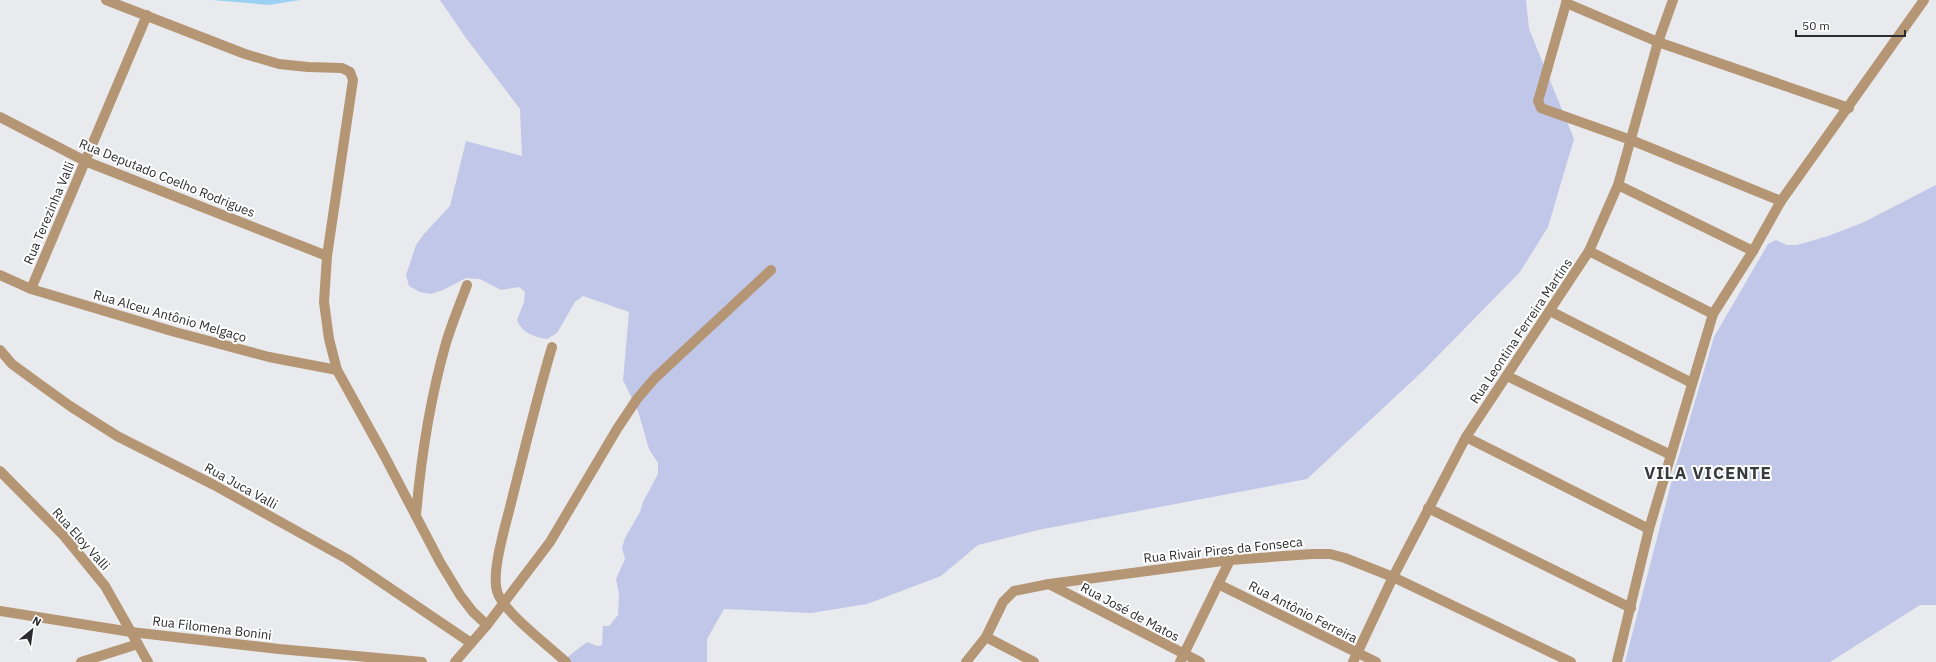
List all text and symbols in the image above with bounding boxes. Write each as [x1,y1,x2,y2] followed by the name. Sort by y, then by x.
[1796,12,1905,38] scale bar
[1802,18,1830,33] text: 50 m
[77,135,257,221] street label: Rua Deputado Coelho Rodrigues
[20,159,78,267] street label: Rua Terezinha Valli
[1466,255,1576,407] street label: Rua Leontina Ferreira Martins
[91,286,249,346] street label: Rua Alceu Antônio Melgaço
[201,459,281,513] street label: Rua Juca Valli
[1644,462,1772,484] district label: VILA VICENTE
[48,504,114,574] street label: Rua Eloy Valli
[1143,533,1304,567] street label: Rua Rivair Pires da Fonseca
[1246,577,1360,647] street label: Rua Antônio Ferreira
[1078,579,1182,645] street label: Rua José de Matos
[12,610,52,650] north arrow
[151,612,273,644] street label: Rua Filomena Bonini
[30,613,44,629] text: N

